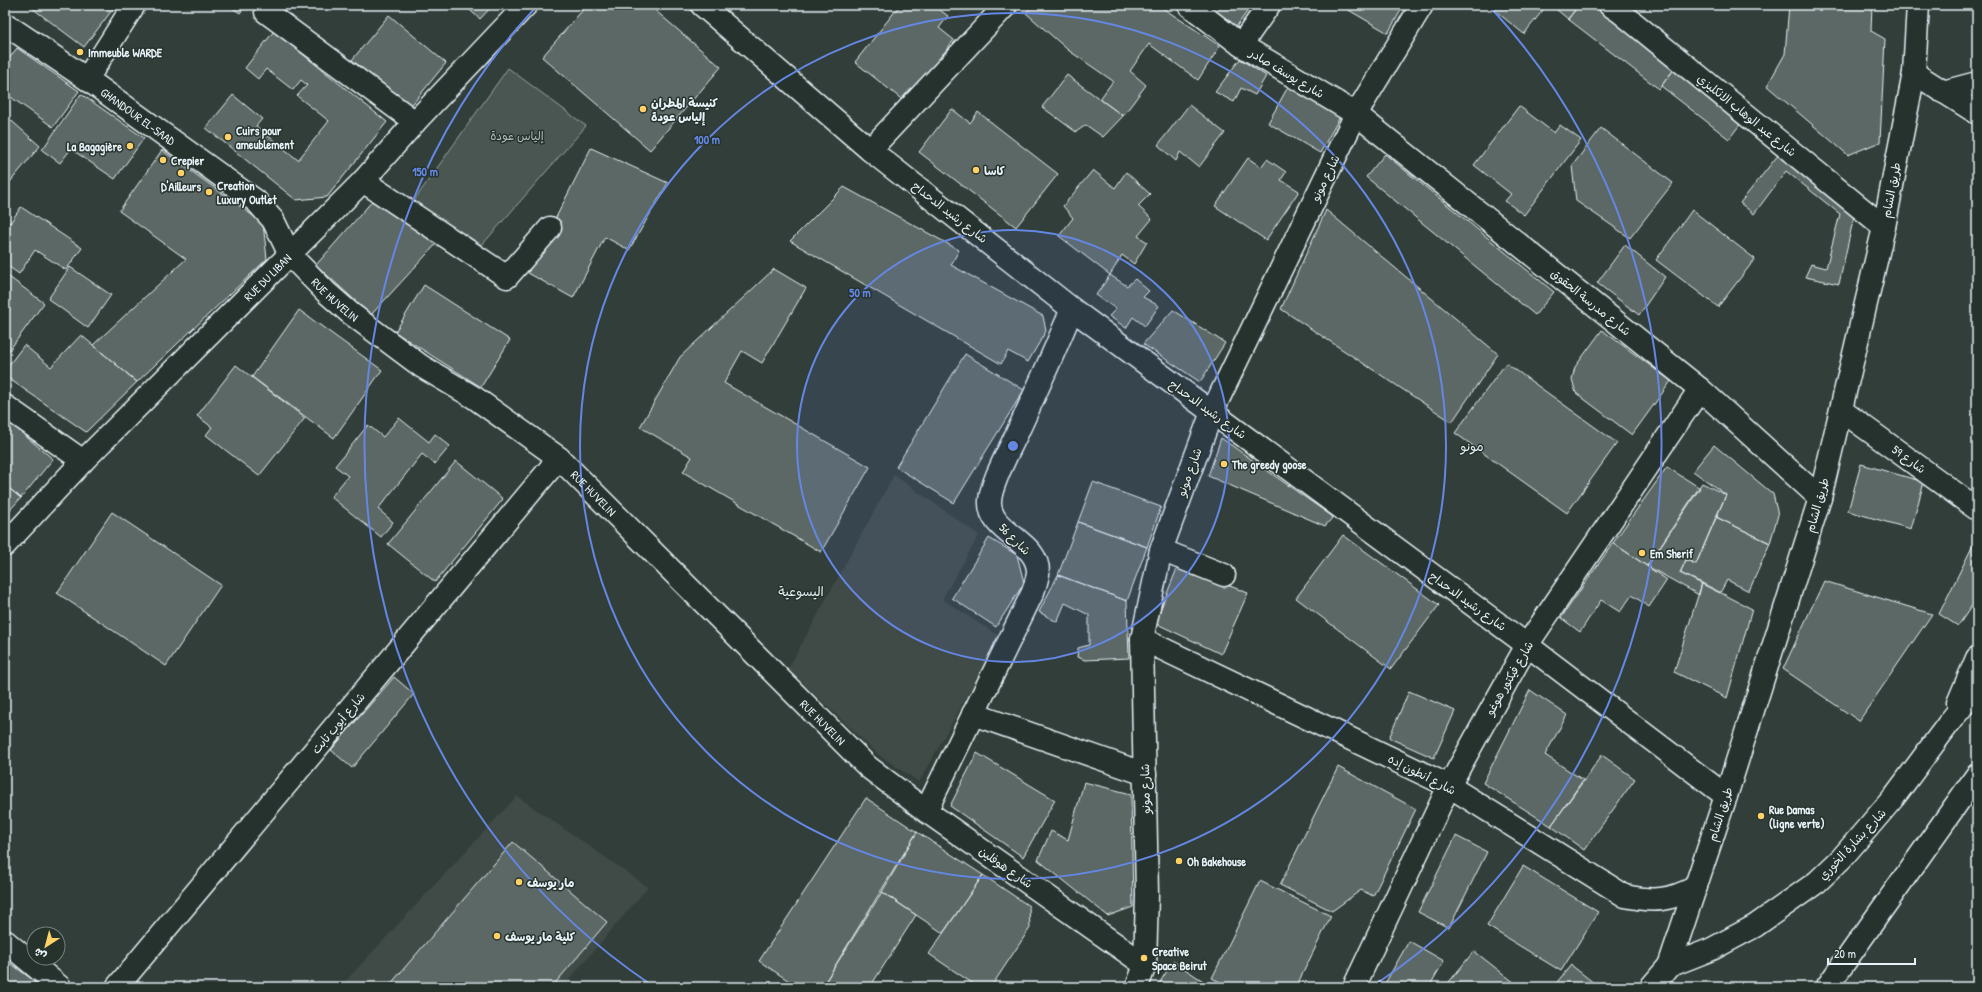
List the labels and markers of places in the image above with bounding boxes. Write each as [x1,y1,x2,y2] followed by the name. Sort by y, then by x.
[88,44,163,61] place label: Immeuble WARDE
[75,47,85,57] marker: Immeuble WARDE
[651,94,719,126] place label: كنيسة المطران إلياس عودة
[638,104,648,114] marker: كنيسة المطران إلياس عودة
[236,122,295,153] place label: Cuirs pour ameublement
[223,132,233,142] marker: Cuirs pour ameublement
[67,138,122,156] place label: La Bagagière
[125,141,135,151] marker: La Bagagière
[171,152,205,170] place label: Crepier
[158,155,168,165] marker: Crepier
[984,162,1006,179] place label: كاسا
[971,165,981,175] marker: كاسا
[176,168,186,178] marker: D'Ailleurs
[217,177,277,209] place label: Creation Luxury Outlet
[161,178,201,195] place label: D'Ailleurs
[204,187,214,197] marker: Creation Luxury Outlet
[1006,439,1020,453] centre of rings
[1231,456,1307,474] place label: The greedy goose
[1219,459,1229,469] marker: The greedy goose
[1650,545,1694,562] place label: Em Sherif
[1637,548,1647,558] marker: Em Sherif
[1769,801,1825,833] place label: Rue Damas (ligne verte)
[1756,811,1766,821] marker: Rue Damas (ligne verte)
[1187,853,1246,870] place label: Oh Bakehouse
[1174,856,1184,866] marker: Oh Bakehouse
[527,874,575,891] place label: مار يوسف
[514,877,524,887] marker: مار يوسف
[505,928,576,945] place label: كلية مار يوسف
[492,931,502,941] marker: كلية مار يوسف
[1152,943,1208,975] place label: Creative Space Beirut
[1139,953,1149,963] marker: Creative Space Beirut

